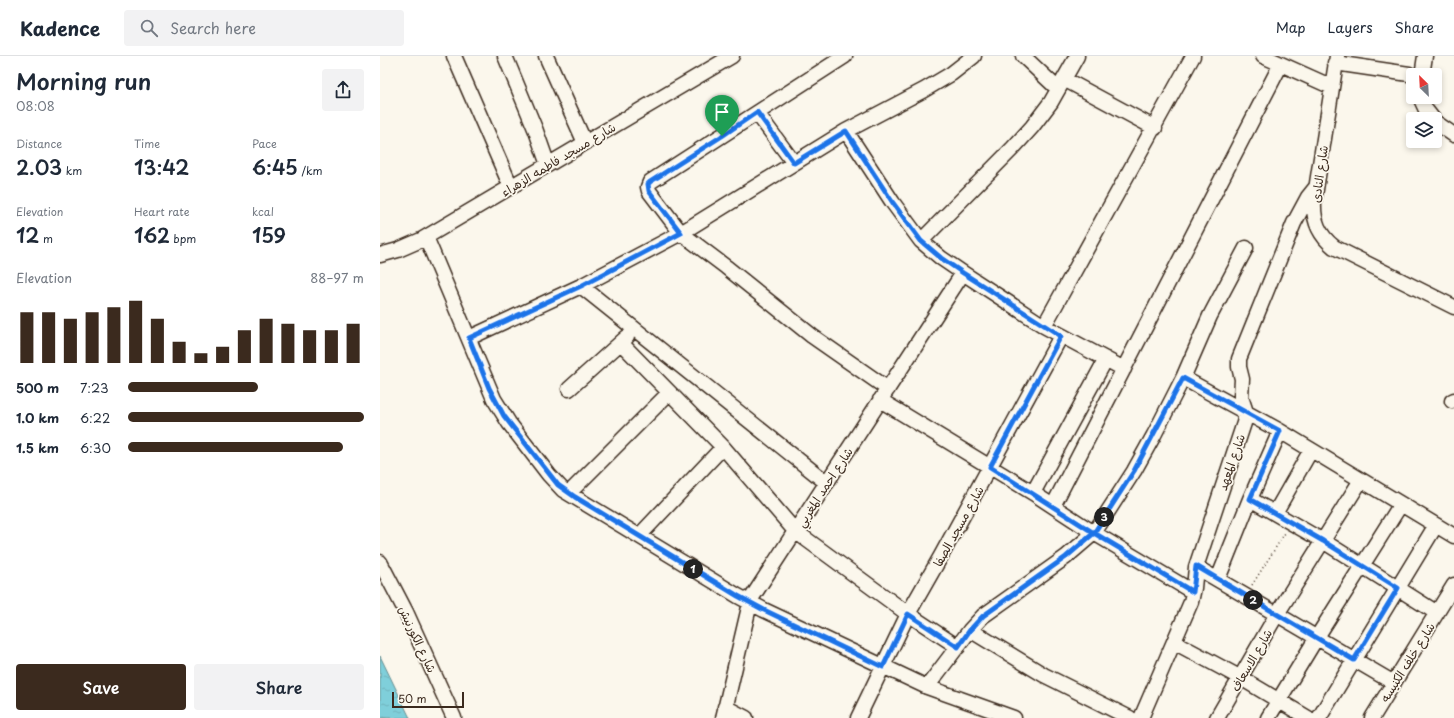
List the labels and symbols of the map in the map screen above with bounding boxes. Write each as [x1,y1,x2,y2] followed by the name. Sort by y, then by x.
[1406,68,1442,104] north arrow
[705,95,739,136] pin
[497,118,619,201] street label: شارع مسجد فاطمه الزهراء
[1306,144,1333,204] street label: شارع النادى
[1213,431,1250,493] street label: شارع المعهد
[791,444,859,532] street label: شارع احمد المغربي
[928,482,989,570] street label: شارع مسجد الصفا
[1094,507,1114,527] pin: 3
[683,559,703,579] pin: 1
[1243,590,1263,610] pin: 2
[394,603,441,676] street label: شارع الكورنيش
[1375,619,1440,706] street label: شارع خلف الكنيسه
[1226,625,1277,695] street label: شارع الاسعاف
[392,690,464,709] scale bar

